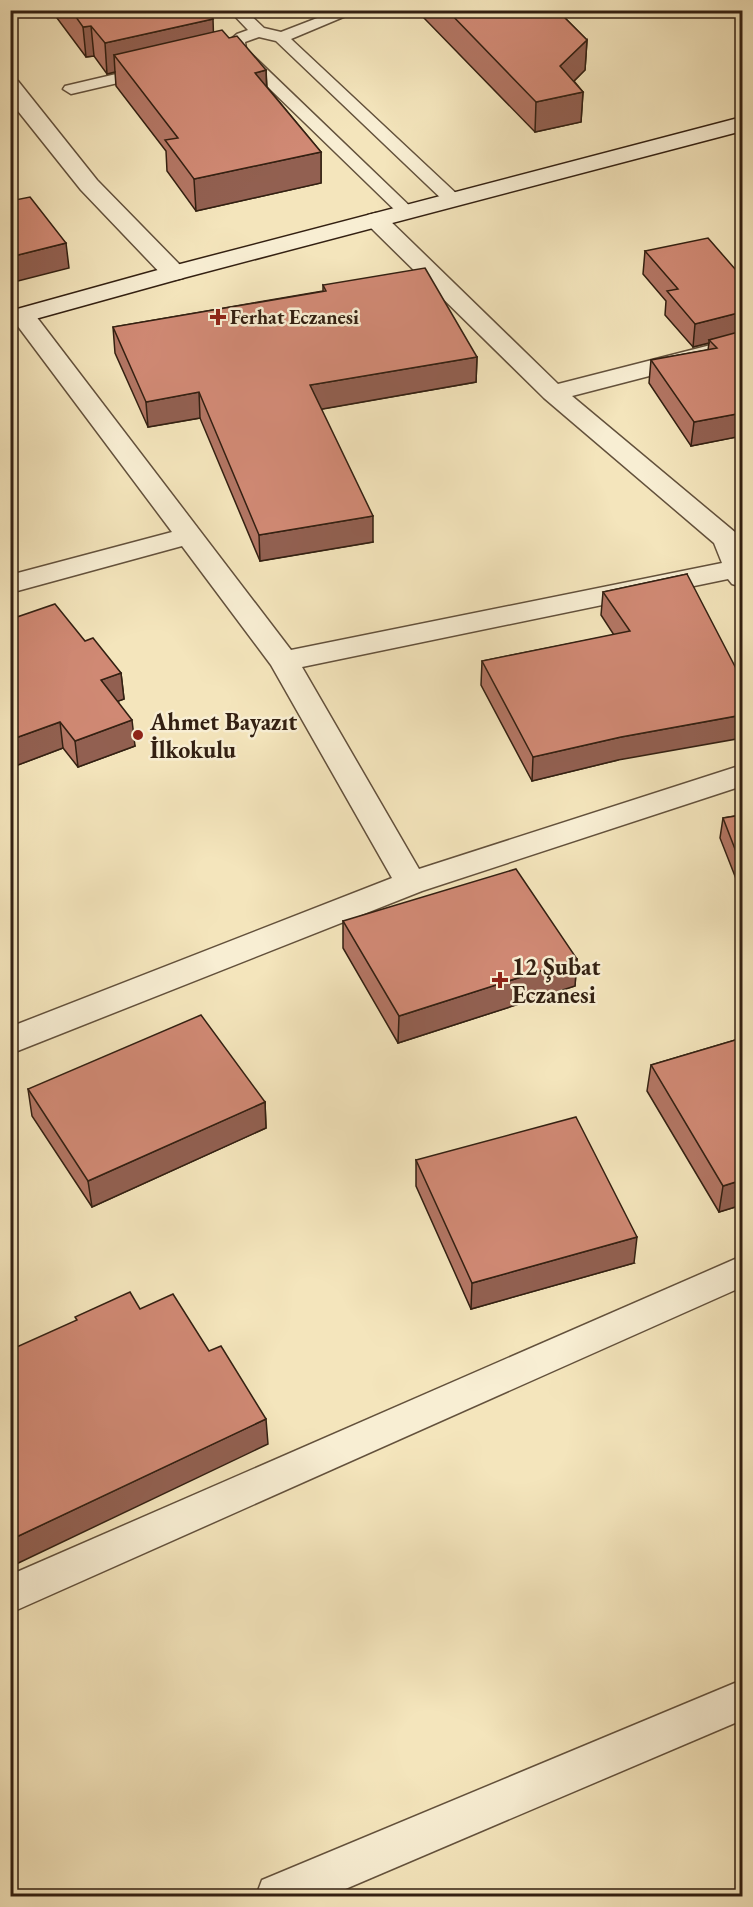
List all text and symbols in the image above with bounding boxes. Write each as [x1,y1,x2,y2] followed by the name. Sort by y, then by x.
[230,304,359,330] place label: Ferhat Eczanesi
[211,310,225,324] marker: Ferhat Eczanesi
[149,706,297,765] place label: Ahmet Bayazıt İlkokulu
[131,728,145,742] marker: Ahmet Bayazıt İlkokulu
[512,951,600,1010] place label: 12 Şubat Eczanesi
[493,973,507,987] marker: 12 Şubat Eczanesi

